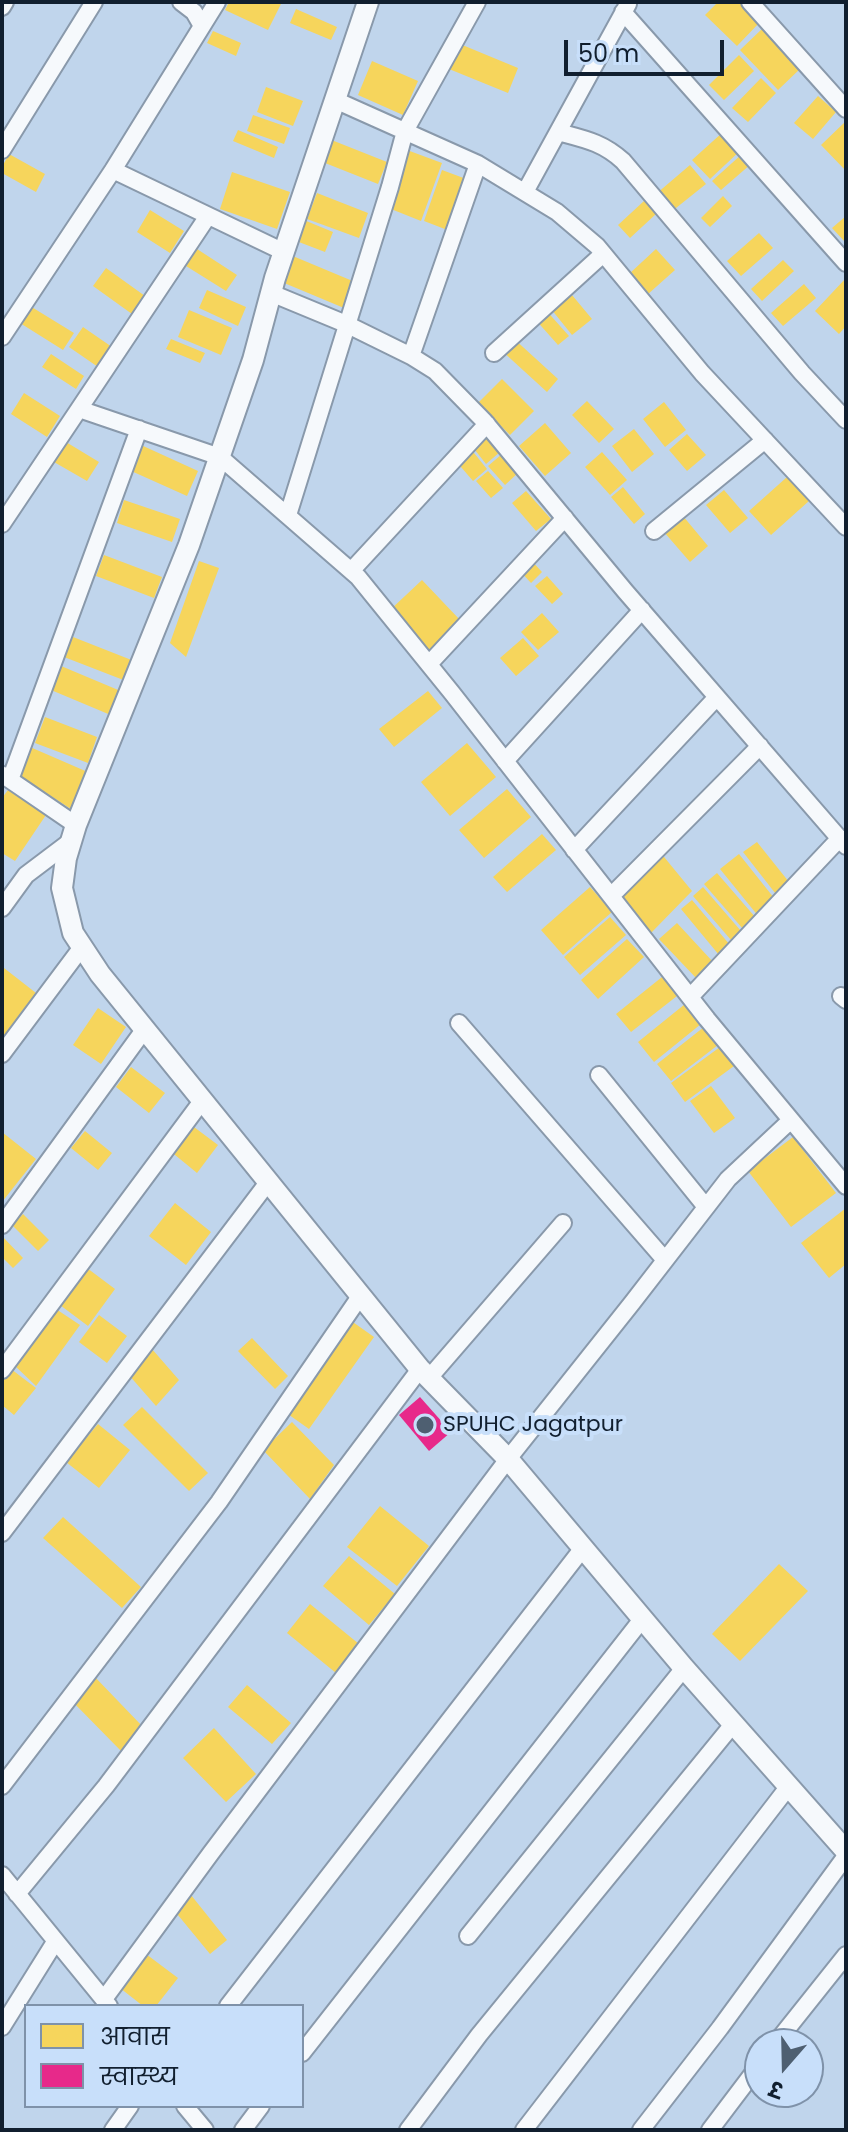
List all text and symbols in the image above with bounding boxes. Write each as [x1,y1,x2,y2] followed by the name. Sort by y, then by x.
[568,24,728,74] scale bar
[578,37,639,70] text: 50 m
[443,1412,623,1438] place label: SPUHC Jagatpur
[414,1414,436,1436] marker: SPUHC Jagatpur
[24,2004,304,2108] legend
[100,2020,170,2053] text: आवास
[744,2028,824,2108] north arrow
[100,2060,178,2093] text: स्वास्थ्य
[765,2072,787,2106] text: उ

